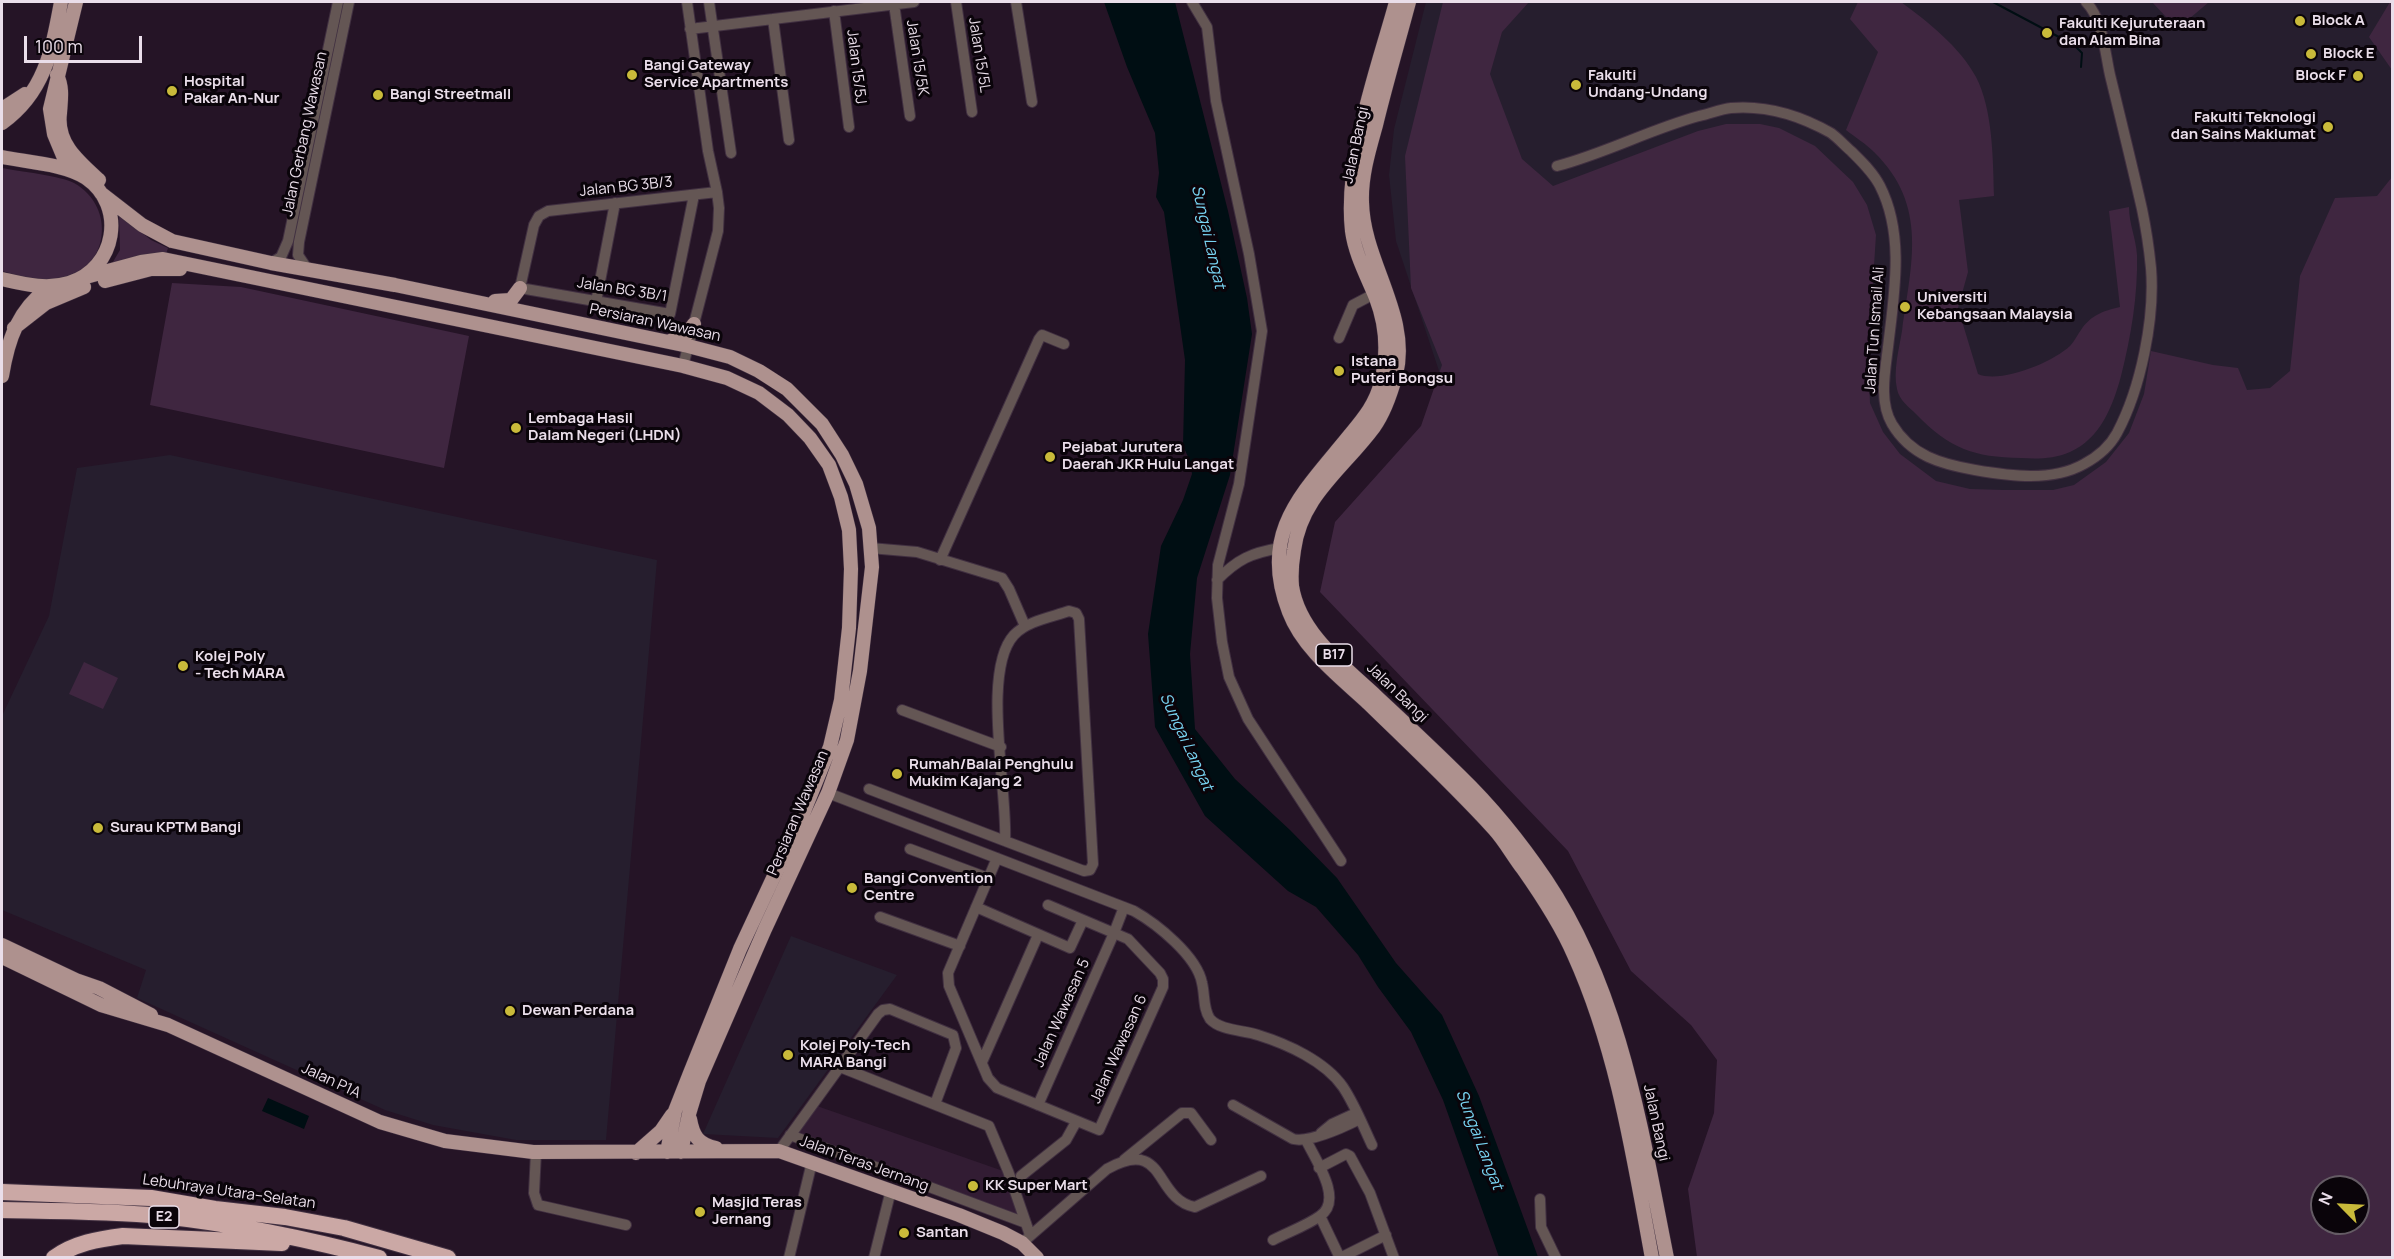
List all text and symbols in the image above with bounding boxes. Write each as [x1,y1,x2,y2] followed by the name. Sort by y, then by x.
[2312,12,2365,30] place label: Block A
[2293,14,2307,28] marker: Block A
[2059,15,2205,50] place label: Fakulti Kejuruteraan dan Alam Bina
[964,16,994,94] street label: Jalan 15/5L
[902,19,932,97] street label: Jalan 15/5K
[27,24,146,62] scale bar
[2040,26,2054,40] marker: Fakulti Kejuruteraan dan Alam Bina
[842,29,870,105] street label: Jalan 15/5J
[35,34,83,58] text: 100 m
[2323,45,2374,63] place label: Block E
[2304,47,2318,61] marker: Block E
[279,50,331,218] street label: Jalan Gerbang Wawasan
[644,57,788,92] place label: Bangi Gateway Service Apartments
[1588,67,1707,102] place label: Fakulti Undang-Undang
[2296,67,2346,85] place label: Block F
[625,68,639,82] marker: Bangi Gateway Service Apartments
[2351,69,2365,83] marker: Block F
[184,73,280,108] place label: Hospital Pakar An-Nur
[1569,78,1583,92] marker: Fakulti Undang-Undang
[165,84,179,98] marker: Hospital Pakar An-Nur
[390,86,511,104] place label: Bangi Streetmall
[371,88,385,102] marker: Bangi Streetmall
[1339,105,1373,185] street label: Jalan Bangi
[2171,109,2316,144] place label: Fakulti Teknologi dan Sains Maklumat
[2321,120,2335,134] marker: Fakulti Teknologi dan Sains Maklumat
[579,173,673,201] street label: Jalan BG 3B/3
[1187,183,1229,291] water label: Sungai Langat
[1862,266,1888,394] street label: Jalan Tun Ismail Ali
[576,274,668,306] street label: Jalan BG 3B/1
[1917,289,2073,324] place label: Universiti Kebangsaan Malaysia
[588,300,722,346] street label: Persiaran Wawasan
[1898,300,1912,314] marker: Universiti Kebangsaan Malaysia
[1351,353,1453,388] place label: Istana Puteri Bongsu
[1332,364,1346,378] marker: Istana Puteri Bongsu
[528,410,681,445] place label: Lembaga Hasil Dalam Negeri (LHDN)
[509,421,523,435] marker: Lembaga Hasil Dalam Negeri (LHDN)
[1062,439,1234,474] place label: Pejabat Jurutera Daerah JKR Hulu Langat
[1043,450,1057,464] marker: Pejabat Jurutera Daerah JKR Hulu Langat
[1316,644,1352,666] road number: B17
[195,648,285,683] place label: Kolej Poly - Tech MARA
[176,659,190,673] marker: Kolej Poly - Tech MARA
[1363,659,1431,727] street label: Jalan Bangi
[1155,690,1217,794] water label: Sungai Langat
[764,748,832,878] street label: Persiaran Wawasan
[909,756,1074,791] place label: Rumah/Balai Penghulu Mukim Kajang 2
[890,767,904,781] marker: Rumah/Balai Penghulu Mukim Kajang 2
[110,819,241,837] place label: Surau KPTM Bangi
[91,821,105,835] marker: Surau KPTM Bangi
[864,870,993,905] place label: Bangi Convention Centre
[845,881,859,895] marker: Bangi Convention Centre
[1030,956,1094,1070] street label: Jalan Wawasan 5
[1087,992,1151,1106] street label: Jalan Wawasan 6
[522,1002,634,1020] place label: Dewan Perdana
[503,1004,517,1018] marker: Dewan Perdana
[800,1037,910,1072] place label: Kolej Poly-Tech MARA Bangi
[781,1048,795,1062] marker: Kolej Poly-Tech MARA Bangi
[298,1059,364,1103] street label: Jalan P1A
[1639,1083,1673,1163] street label: Jalan Bangi
[1451,1087,1507,1193] water label: Sungai Langat
[797,1132,931,1196] street label: Jalan Teras Jernang
[141,1171,317,1213] street label: Lebuhraya Utara–Selatan
[2310,1175,2370,1235] north arrow
[985,1177,1088,1195] place label: KK Super Mart
[966,1179,980,1193] marker: KK Super Mart
[2313,1189,2338,1208] text: N
[712,1194,802,1229] place label: Masjid Teras Jernang
[693,1205,707,1219] marker: Masjid Teras Jernang
[149,1206,179,1228] road number: E2
[916,1224,968,1242] place label: Santan
[897,1226,911,1240] marker: Santan

